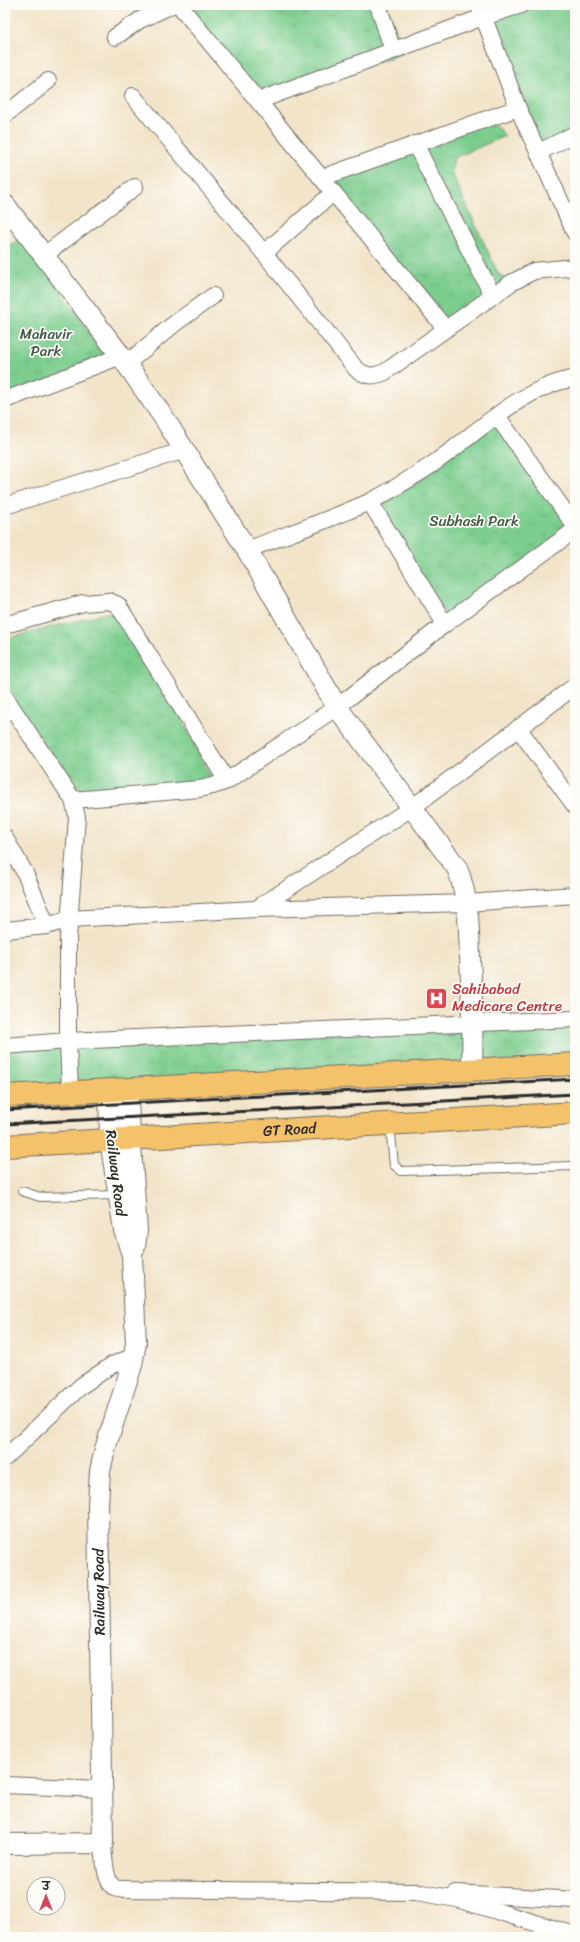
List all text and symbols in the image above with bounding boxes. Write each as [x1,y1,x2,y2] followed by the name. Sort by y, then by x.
[20,321,73,364] park label: Mahavir Park
[429,508,519,534] park label: Subhash Park
[452,976,562,1019] place label: Sahibabad Medicare Centre
[424,985,450,1011] hospital icon: Sahibabad Medicare Centre
[262,1115,318,1144] street label: GT Road
[98,1128,134,1219] street label: Railway Road
[85,1547,113,1636] street label: Railway Road
[26,1876,66,1916] north arrow
[41,1877,51,1896] text: उ

